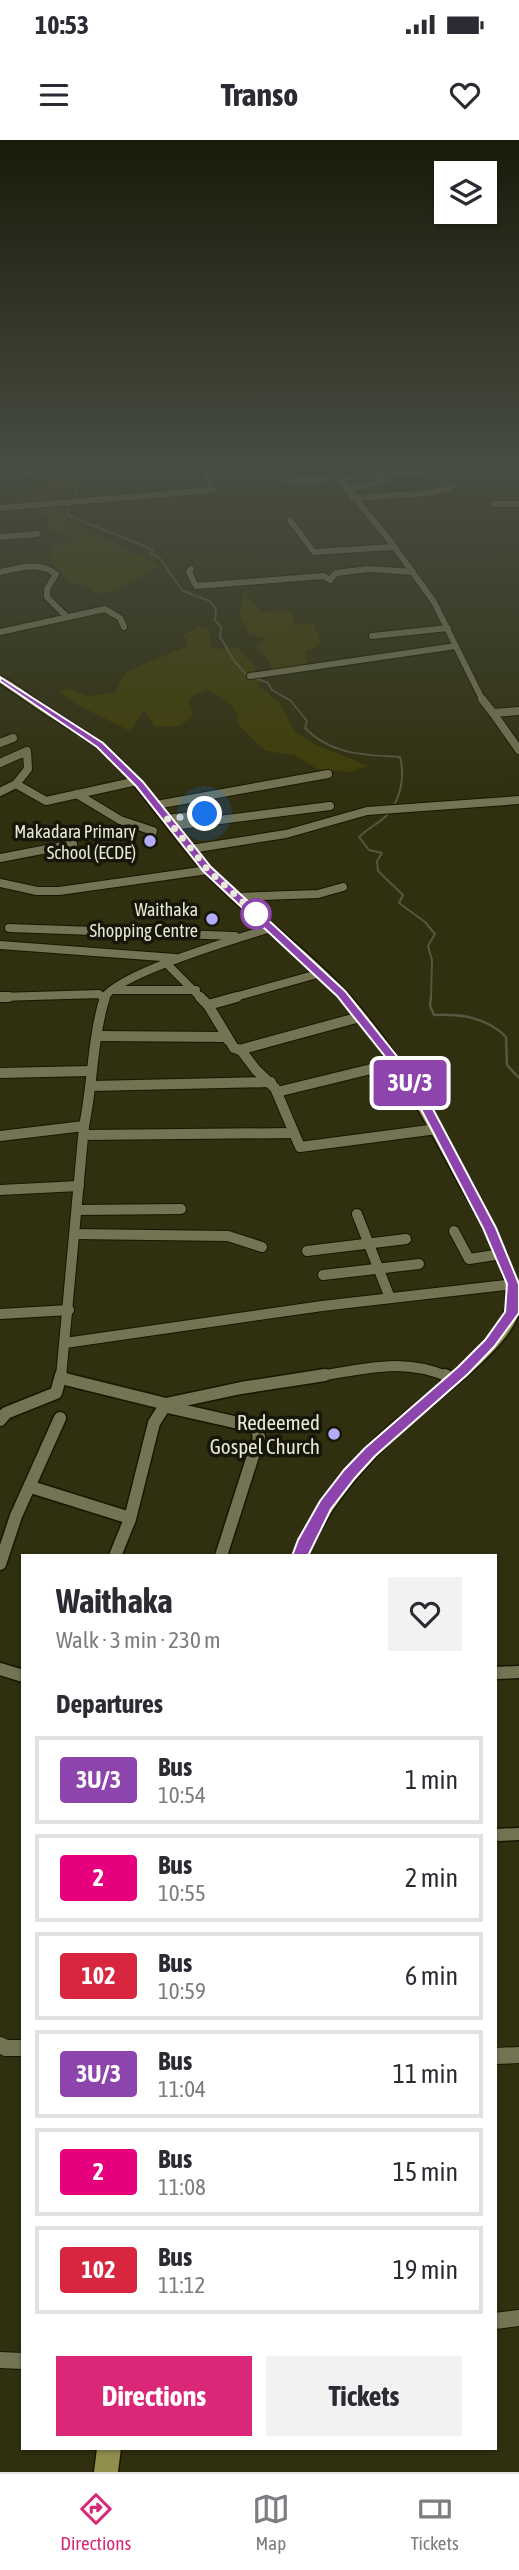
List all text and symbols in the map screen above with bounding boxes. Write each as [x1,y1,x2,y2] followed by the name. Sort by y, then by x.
[35,10,89,40] text: 10:53
[35,76,73,114] icon: menu
[221,76,298,113] text: Transo
[446,76,484,114] icon: heart
[434,161,497,224] map controls
[434,161,497,224] button: layers
[187,796,222,831] your location
[14,821,136,863] place label: Makadara Primary School (ECDE)
[142,833,158,849] marker: Makadara Primary School (ECDE)
[89,899,198,941] place label: Waithaka Shopping Centre
[241,899,271,929] unlabelled marker
[204,911,220,927] marker: Waithaka Shopping Centre
[361,1060,459,1106] line badge: 3U/3
[388,1069,432,1096] text: 3U/3
[210,1410,320,1458] place label: Redeemed Gospel Church
[326,1426,342,1442] marker: Redeemed Gospel Church
[388,1577,462,1651] button: heart
[56,1582,173,1620] text: Waithaka
[56,1627,220,1653] text: Walk · 3 min · 230 m
[56,1689,163,1719] text: Departures
[158,1752,192,1782] text: Bus
[405,1765,458,1795] text: 1 min
[76,1766,121,1793] text: 3U/3
[158,1782,206,1808] text: 10:54
[158,1850,192,1880] text: Bus
[405,1863,458,1893] text: 2 min
[93,1864,104,1891] text: 2
[158,1880,206,1906] text: 10:55
[158,1948,192,1978] text: Bus
[405,1961,458,1991] text: 6 min
[82,1962,115,1989] text: 102
[158,1978,206,2004] text: 10:59
[158,2046,192,2076] text: Bus
[393,2059,458,2089] text: 11 min
[76,2060,121,2087] text: 3U/3
[158,2076,206,2102] text: 11:04
[158,2144,192,2174] text: Bus
[393,2157,458,2187] text: 15 min
[93,2158,104,2185] text: 2
[158,2174,206,2200] text: 11:08
[158,2242,192,2272] text: Bus
[393,2255,458,2285] text: 19 min
[82,2256,115,2283] text: 102
[158,2272,205,2298] text: 11:12
[56,2356,252,2436] button: Directions
[266,2356,462,2436] button: Tickets
[60,2490,131,2554] tab: Directions
[252,2490,290,2554] tab: Map
[411,2490,459,2554] tab: Tickets

